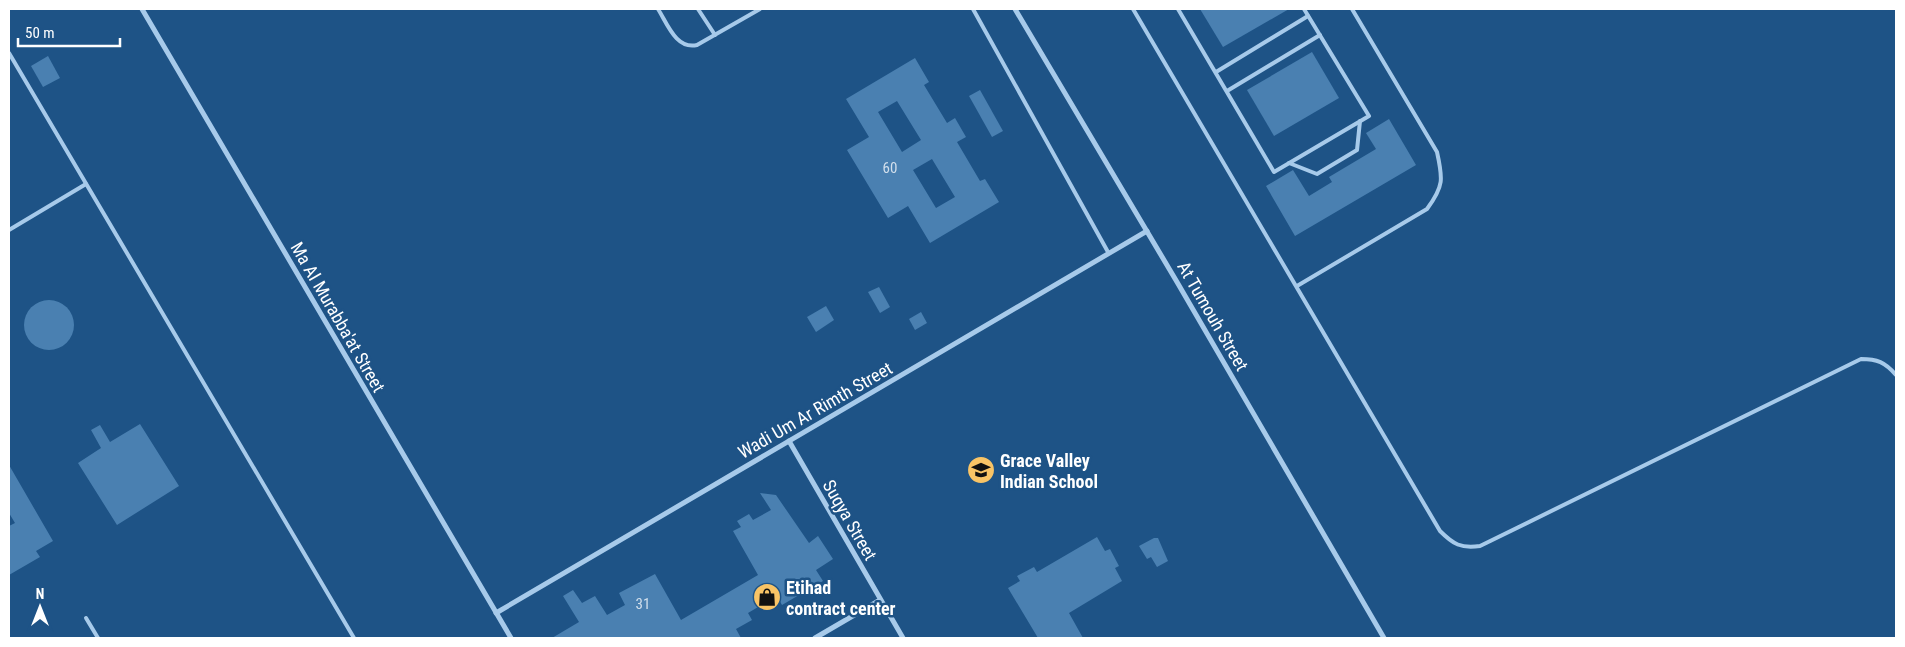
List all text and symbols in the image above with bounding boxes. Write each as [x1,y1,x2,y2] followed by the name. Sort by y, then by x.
[18,15,120,47] scale bar
[25,24,55,42] text: 50 m
[883,159,897,177] house number: 60
[286,238,390,396] street label: Ma Al Murabba'at Street
[1173,258,1253,374] street label: At Tumouh Street
[734,357,896,463] street label: Wadi Um Ar Rimth Street
[1000,450,1098,492] place label: Grace Valley Indian School
[966,455,996,485] school or university icon: Grace Valley Indian School
[819,476,881,564] street label: Suqya Street
[786,577,896,619] place label: Etihad contract center
[15,582,65,632] north arrow
[752,582,782,612] shop icon: Etihad contract center
[36,586,44,602] text: N
[636,595,650,613] house number: 31

